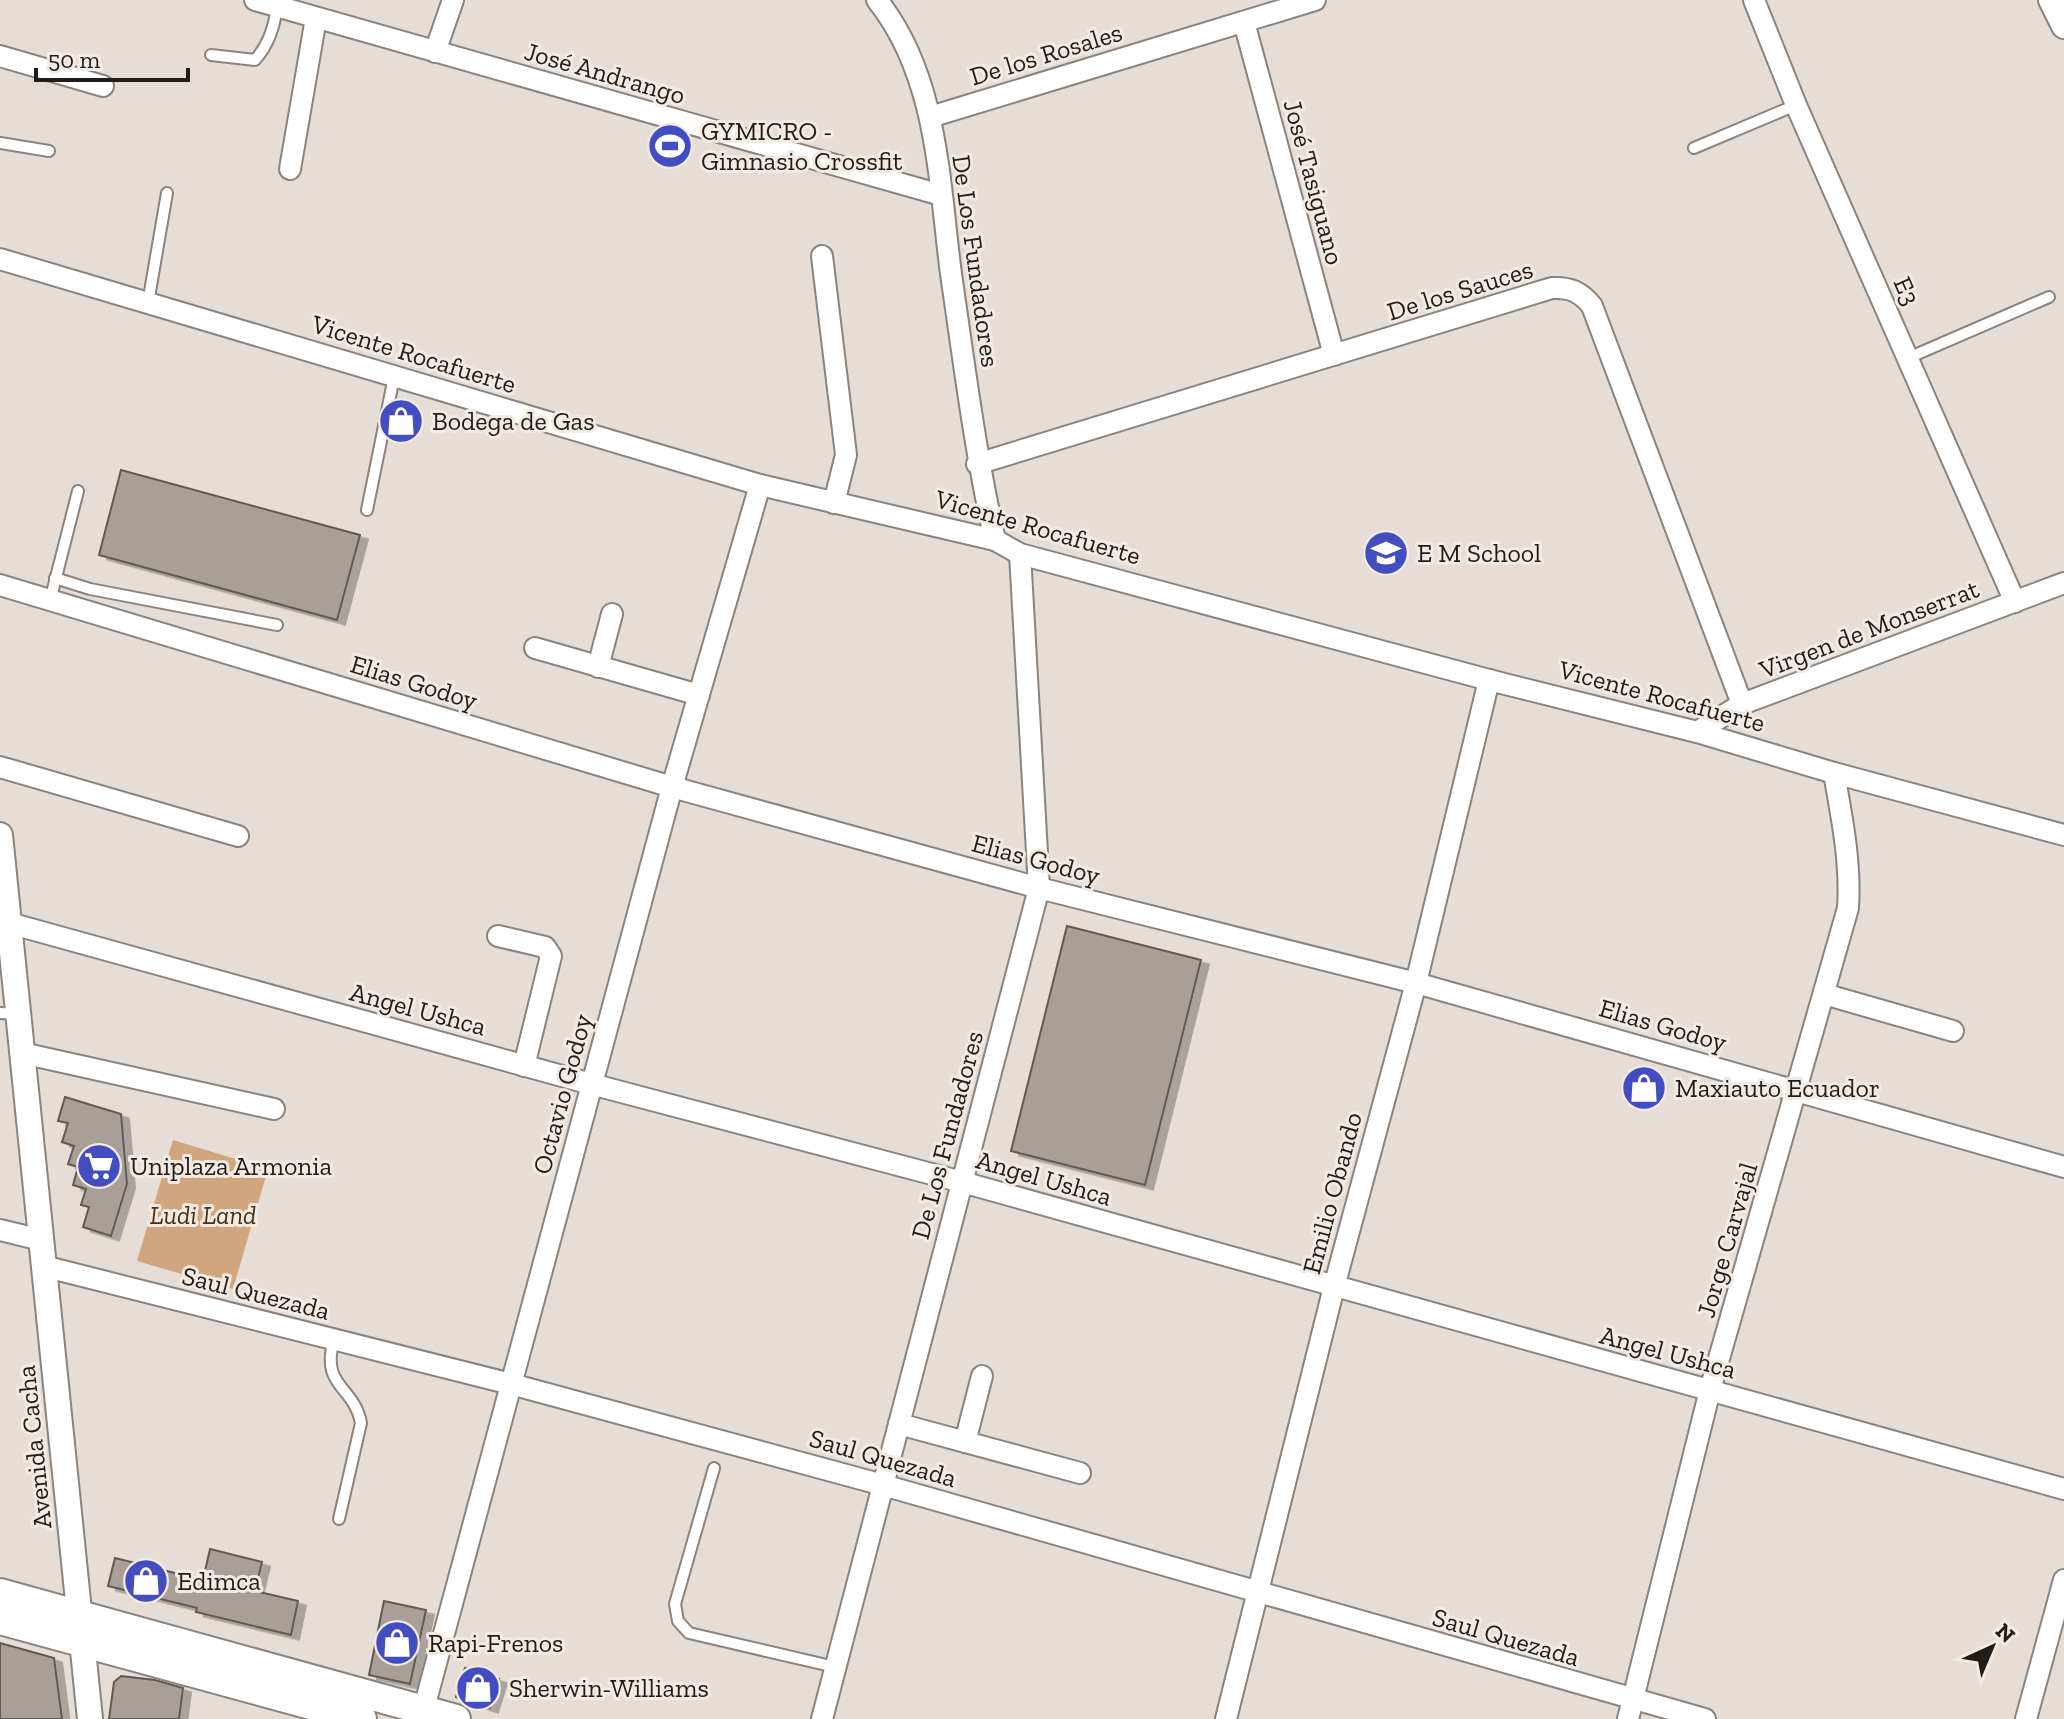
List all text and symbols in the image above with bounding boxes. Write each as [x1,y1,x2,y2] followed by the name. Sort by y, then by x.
[966,16,1126,92] street label: De los Rosales
[36,32,188,82] scale bar
[521,35,689,111] street label: José Andrango
[48,45,101,74] text: 50 m
[1277,96,1351,268] street label: José Tasiguano
[701,115,903,177] place label: GYMICRO - Gimnasio Crossfit
[646,122,694,170] sports icon: GYMICRO - Gimnasio Crossfit
[945,153,1007,369] street label: De Los Fundadores
[1383,253,1537,327] street label: De los Sauces
[1887,272,1927,310] street label: E3
[307,307,520,400] street label: Vicente Rocafuerte
[377,397,425,445] shop icon: Bodega de Gas
[432,405,595,437] place label: Bodega de Gas
[931,482,1144,572] street label: Vicente Rocafuerte
[1362,529,1410,577] school or university icon: E M School
[1417,537,1541,569] place label: E M School
[1754,572,1984,686] street label: Virgen de Monserrat
[347,648,482,717] street label: Elias Godoy
[1554,653,1769,739] street label: Vicente Rocafuerte
[969,827,1104,892] street label: Elias Godoy
[347,975,490,1043] street label: Angel Ushca
[1596,992,1731,1059] street label: Elias Godoy
[525,1010,599,1177] street label: Octavio Godoy
[904,1027,990,1243] street label: De Los Fundadores
[1620,1064,1668,1112] shop icon: Maxiauto Ecuador
[1675,1072,1880,1104] place label: Maxiauto Ecuador
[1295,1109,1369,1277] street label: Emilio Obando
[75,1142,123,1190] supermarket icon: Uniplaza Armonia
[973,1143,1116,1213] street label: Angel Ushca
[130,1150,332,1182] place label: Uniplaza Armonia
[1690,1159,1764,1321] street label: Jorge Carvajal
[150,1199,256,1231] park label: Ludi Land
[179,1259,334,1327] street label: Saul Quezada
[1597,1318,1740,1386] street label: Angel Ushca
[9,1363,58,1530] street label: Avenida Cacha
[806,1422,961,1494] street label: Saul Quezada
[122,1557,170,1605] shop icon: Edimca
[177,1565,261,1597] place label: Edimca
[1429,1601,1584,1673] street label: Saul Quezada
[1952,1607,2032,1687] north arrow
[1990,1617,2021,1649] text: N
[373,1619,421,1667] shop icon: Rapi-Frenos
[428,1627,563,1659] place label: Rapi-Frenos
[454,1664,502,1712] shop icon: Sherwin-Williams
[509,1672,709,1704] place label: Sherwin-Williams

